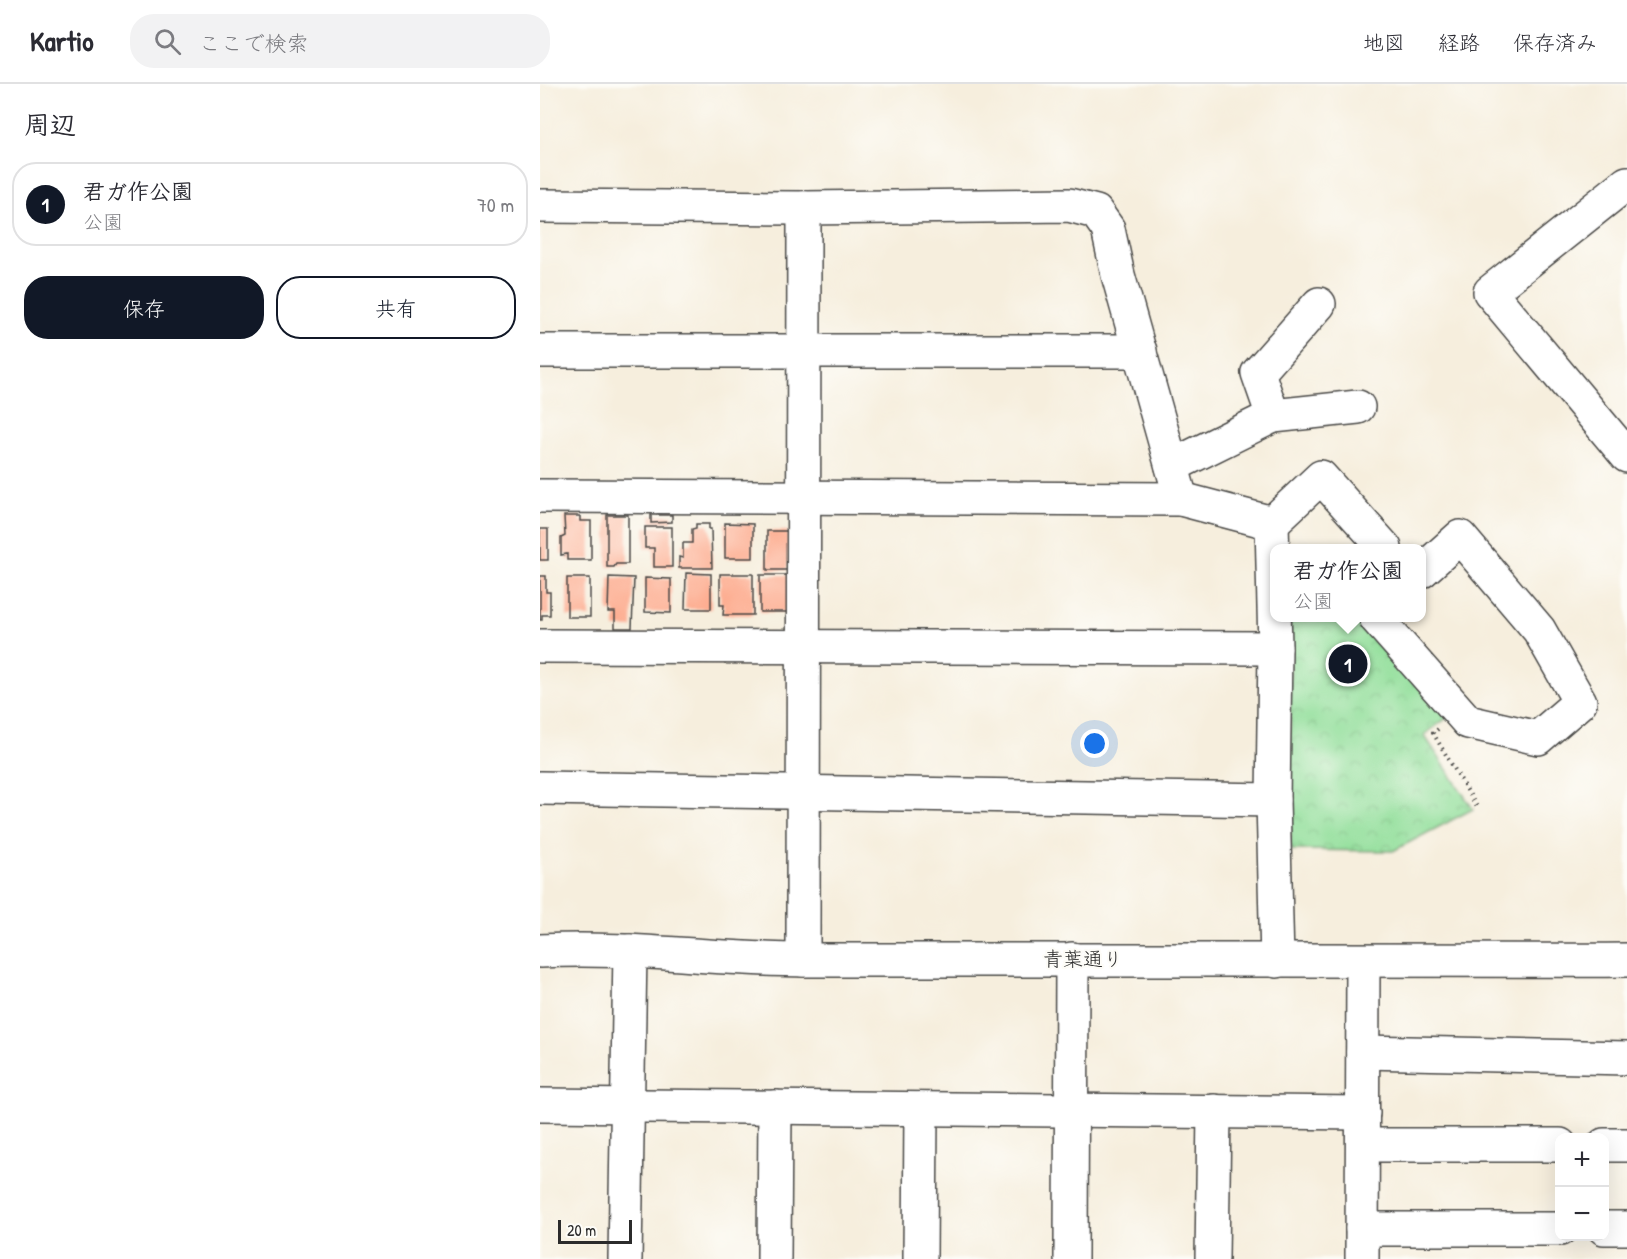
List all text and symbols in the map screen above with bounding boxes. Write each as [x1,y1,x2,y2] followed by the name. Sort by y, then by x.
[130,14,550,68] search box
[30,22,94,60] text: Kartio
[151,25,184,58] icon: search
[199,28,309,58] text: ここで検索
[1363,28,1405,57] text: 地図
[1438,28,1480,57] text: 経路
[1513,28,1597,57] text: 保存済み
[24,107,76,142] text: 周辺
[83,176,193,206] text: 君ガ作公園
[42,191,49,218] text: 1
[477,191,514,218] text: 70 m
[83,208,123,235] text: 公園
[24,276,264,339] button: 保存
[276,276,516,339] button: 共有
[1270,544,1426,622] popup
[1293,555,1403,585] text: 君ガ作公園
[1293,587,1333,614] text: 公園
[1328,642,1368,686] pin: 1
[1080,729,1109,758] your location
[1043,945,1123,972] street label: 青葉通り
[1555,1133,1609,1241] map controls
[1555,1133,1609,1187] button: +
[1555,1187,1609,1241] button: −
[558,1217,632,1244] scale bar
[567,1219,596,1241] text: 20 m

